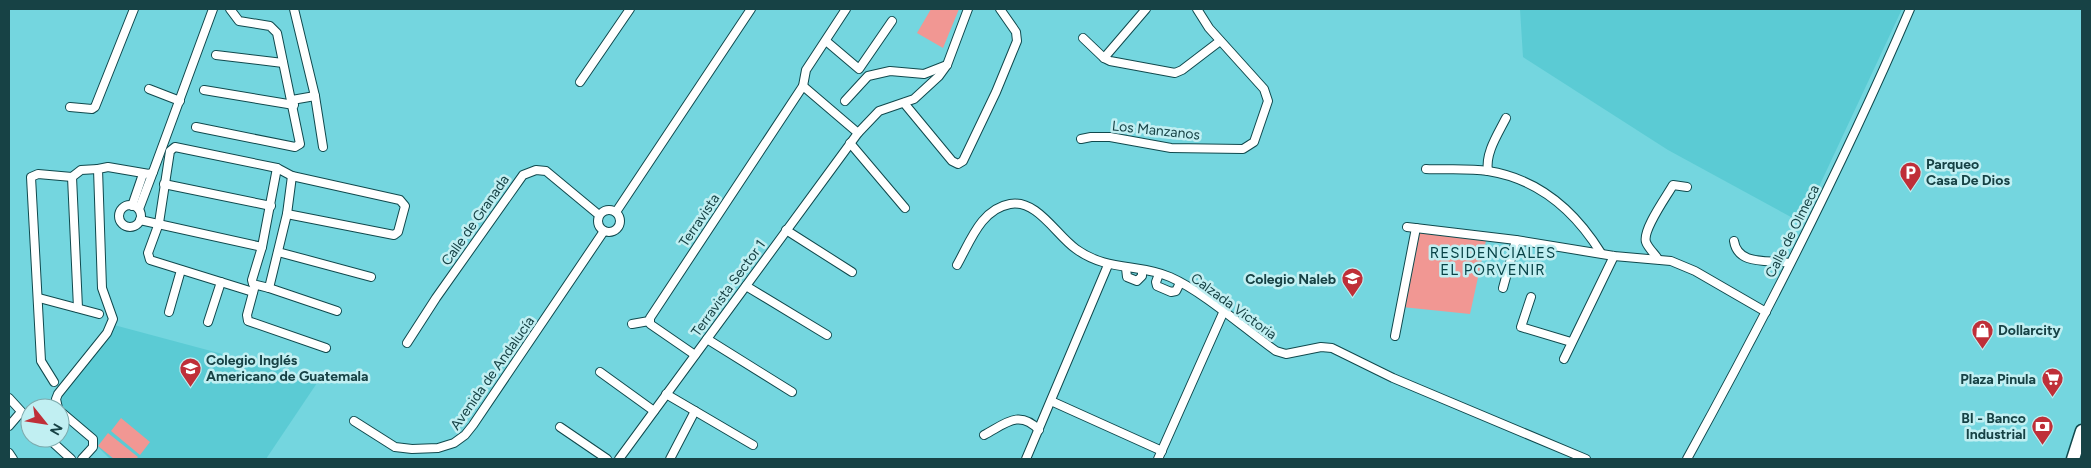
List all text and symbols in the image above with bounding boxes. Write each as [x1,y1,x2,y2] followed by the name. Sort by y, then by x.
[1111,117,1201,144] street label: Los Manzanos
[1926,156,2010,189] place label: Parqueo Casa De Dios
[1898,160,1922,191] parking icon: Parqueo Casa De Dios
[438,172,513,269] street label: Calle de Granada
[1762,182,1823,281] street label: Calle de Olmeca
[675,190,723,250] street label: Terravista
[688,237,769,340] street label: Terravista Sector 1
[1430,244,1556,279] district label: RESIDENCIALES EL PORVENIR
[1340,267,1364,298] school or university icon: Colegio Naleb
[1187,270,1280,343] street label: Calzada Victoria
[1245,271,1336,288] place label: Colegio Naleb
[447,313,538,433] street label: Avenida de Andalucía
[1970,318,1994,349] shop icon: Dollarcity
[1998,322,2062,339] place label: Dollarcity
[206,352,369,385] place label: Colegio Inglés Americano de Guatemala
[178,356,202,387] school or university icon: Colegio Inglés Americano de Guatemala
[2040,367,2064,398] supermarket icon: Plaza Pinula
[1960,371,2036,388] place label: Plaza Pinula
[20,398,70,448] north arrow
[1961,410,2026,443] place label: BI - Banco Industrial
[2030,414,2054,445] bank icon: BI - Banco Industrial
[46,420,66,438] text: N

